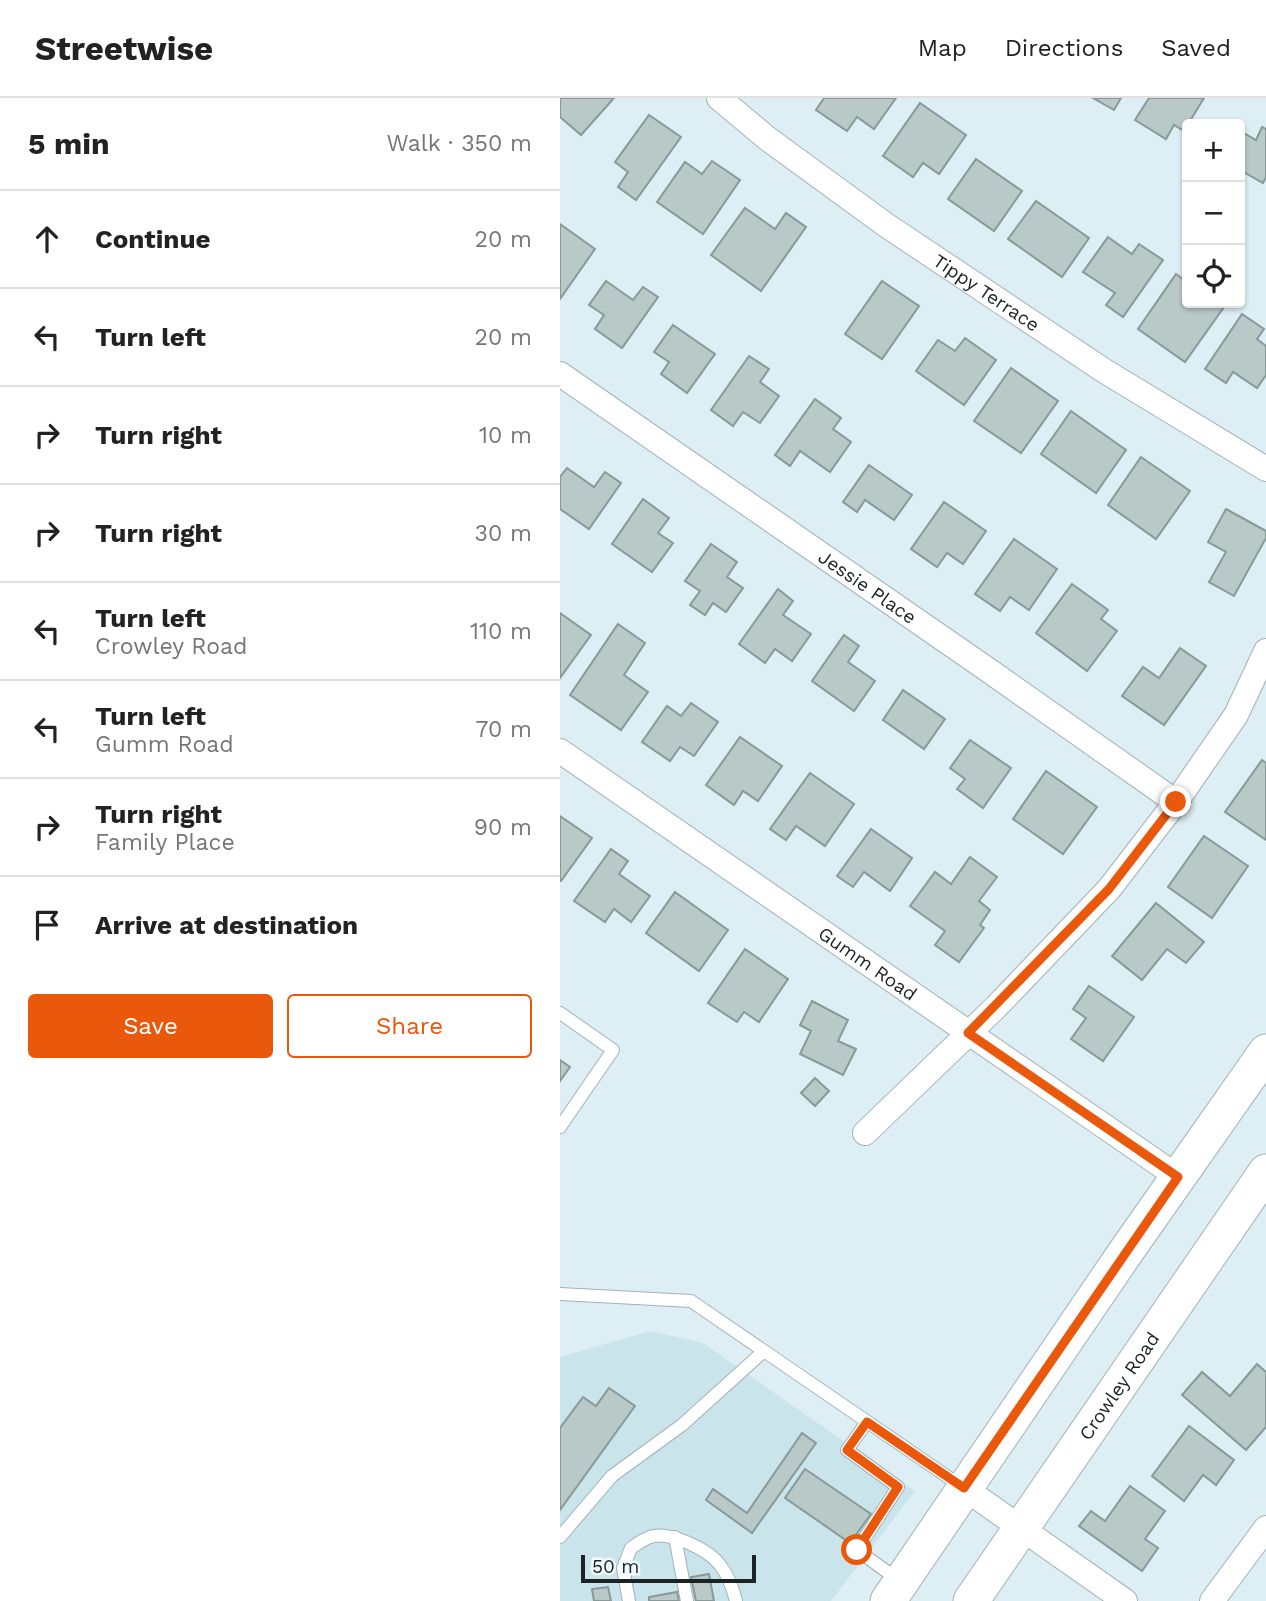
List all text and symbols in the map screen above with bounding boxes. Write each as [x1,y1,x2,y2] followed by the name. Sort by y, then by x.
[35,29,213,68] text: Streetwise
[918,34,967,62] text: Map
[1005,34,1123,62] text: Directions
[1161,34,1231,62] text: Saved
[1182,119,1245,308] map controls
[1182,119,1245,182] button: +
[28,126,110,161] text: 5 min
[386,130,532,157] text: Walk · 350 m
[1182,182,1245,245] button: −
[28,220,66,258] icon: ahead
[95,224,211,254] text: Continue
[475,226,532,253] text: 20 m
[1182,245,1245,308] button: locate
[929,249,1044,336] street label: Tippy Terrace
[28,318,66,356] icon: left
[95,322,206,352] text: Turn left
[475,324,532,351] text: 20 m
[28,416,66,454] icon: right
[95,420,222,450] text: Turn right
[479,422,532,449] text: 10 m
[28,514,66,552] icon: right
[95,518,222,548] text: Turn right
[475,520,532,547] text: 30 m
[814,545,921,629] street label: Jessie Place
[95,603,206,633] text: Turn left
[28,612,66,650] icon: left
[470,618,532,645] text: 110 m
[95,633,248,660] text: Crowley Road
[95,701,206,731] text: Turn left
[28,710,66,748] icon: left
[475,716,532,743] text: 70 m
[95,731,234,758] text: Gumm Road
[1160,786,1191,817] route end
[95,799,222,829] text: Turn right
[28,808,66,846] icon: right
[474,814,532,841] text: 90 m
[95,829,235,856] text: Family Place
[28,906,66,944] icon: arrive
[95,910,358,940] text: Arrive at destination
[814,922,921,1006] street label: Gumm Road
[28,994,273,1058] button: Save
[287,994,532,1058] button: Share
[1074,1328,1164,1445] street label: Crowley Road
[841,1534,872,1565] route start
[581,1552,756,1584] scale bar
[592,1555,639,1578] text: 50 m

